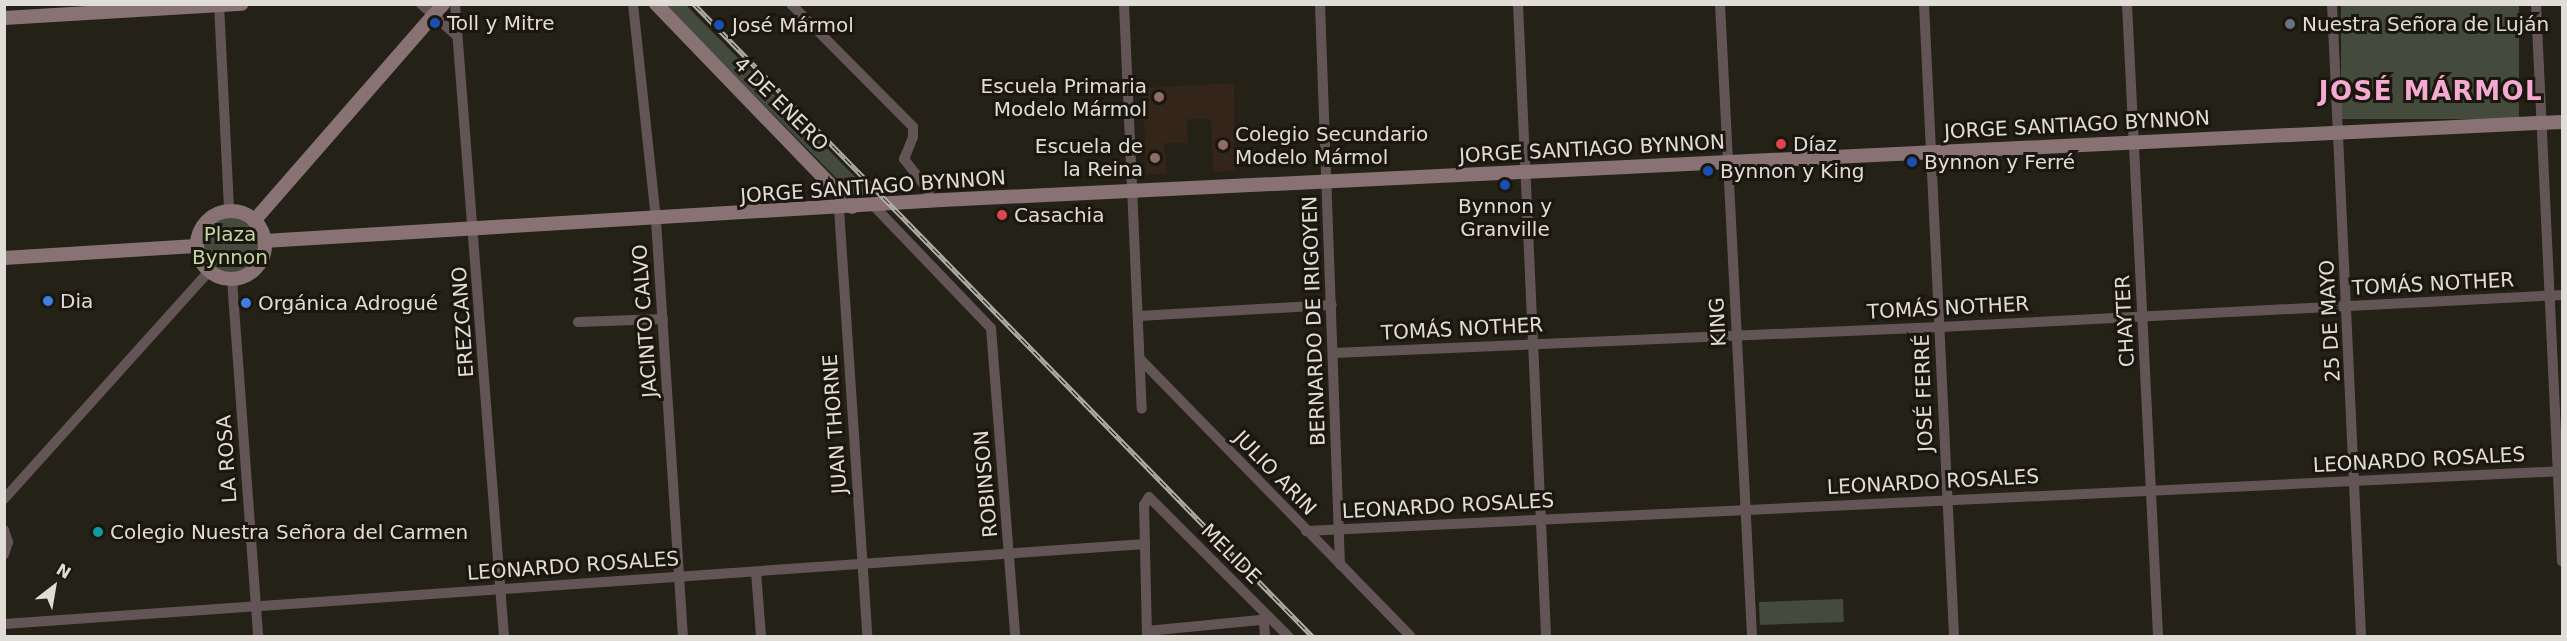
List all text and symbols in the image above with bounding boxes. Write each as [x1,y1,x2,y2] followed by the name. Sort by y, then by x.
[447,11,554,35] place label: Toll y Mitre
[2302,12,2549,36] place label: Nuestra Señora de Luján
[732,13,854,37] place label: José Mármol
[428,16,442,30] marker: Toll y Mitre
[710,16,728,34] marker: José Mármol
[2283,17,2297,31] marker: Nuestra Señora de Luján
[729,52,833,156] street label: 4 DE ENERO
[981,74,1147,121] place label: Escuela Primaria Modelo Mármol
[2319,76,2543,108] district label: JOSÉ MÁRMOL
[1152,90,1166,104] marker: Escuela Primaria Modelo Mármol
[1943,106,2211,144] street label: JORGE SANTIAGO BYNNON
[1235,122,1428,169] place label: Colegio Secundario Modelo Mármol
[1458,130,1726,168] street label: JORGE SANTIAGO BYNNON
[1793,132,1837,156] place label: Díaz
[1035,134,1143,181] place label: Escuela de la Reina
[1774,137,1788,151] marker: Díaz
[1216,138,1230,152] marker: Colegio Secundario Modelo Mármol
[1924,150,2075,174] place label: Bynnon y Ferré
[1148,151,1162,165] marker: Escuela de la Reina
[1905,155,1919,169] marker: Bynnon y Ferré
[1720,159,1864,183] place label: Bynnon y King
[1701,164,1715,178] marker: Bynnon y King
[739,166,1007,208] street label: JORGE SANTIAGO BYNNON
[1498,178,1512,192] marker: Bynnon y Granville
[1458,194,1552,241] place label: Bynnon y Granville
[1298,195,1330,447] street label: BERNARDO DE IRIGOYEN
[1014,203,1104,227] place label: Casachia
[995,208,1009,222] marker: Casachia
[192,222,268,269] park label: Plaza Bynnon
[628,244,662,398] street label: JACINTO CALVO
[2315,259,2345,383] street label: 25 DE MAYO
[447,266,479,378] street label: EREZCANO
[2351,268,2515,300] street label: TOMÁS NOTHER
[2111,274,2139,368] street label: CHAYTER
[60,289,93,313] place label: Dia
[258,291,438,315] place label: Orgánica Adrogué
[1866,292,2030,324] street label: TOMÁS NOTHER
[41,294,55,308] marker: Dia
[239,296,253,310] marker: Orgánica Adrogué
[1705,297,1731,347] street label: KING
[1380,313,1544,345] street label: TOMÁS NOTHER
[1910,334,1938,452] street label: JOSÉ FERRÉ
[818,353,852,495] street label: JUAN THORNE
[212,414,242,504] street label: LA ROSA
[1229,426,1321,520] street label: JULIO ARIN
[969,429,1003,539] street label: ROBINSON
[2312,442,2526,478] street label: LEONARDO ROSALES
[1826,464,2040,500] street label: LEONARDO ROSALES
[1341,488,1555,524] street label: LEONARDO ROSALES
[1196,519,1266,589] street label: MELIDE
[110,520,468,544] place label: Colegio Nuestra Señora del Carmen
[91,525,105,539] marker: Colegio Nuestra Señora del Carmen
[466,547,680,585] street label: LEONARDO ROSALES
[24,557,84,617] north arrow
[53,560,74,583] text: N

